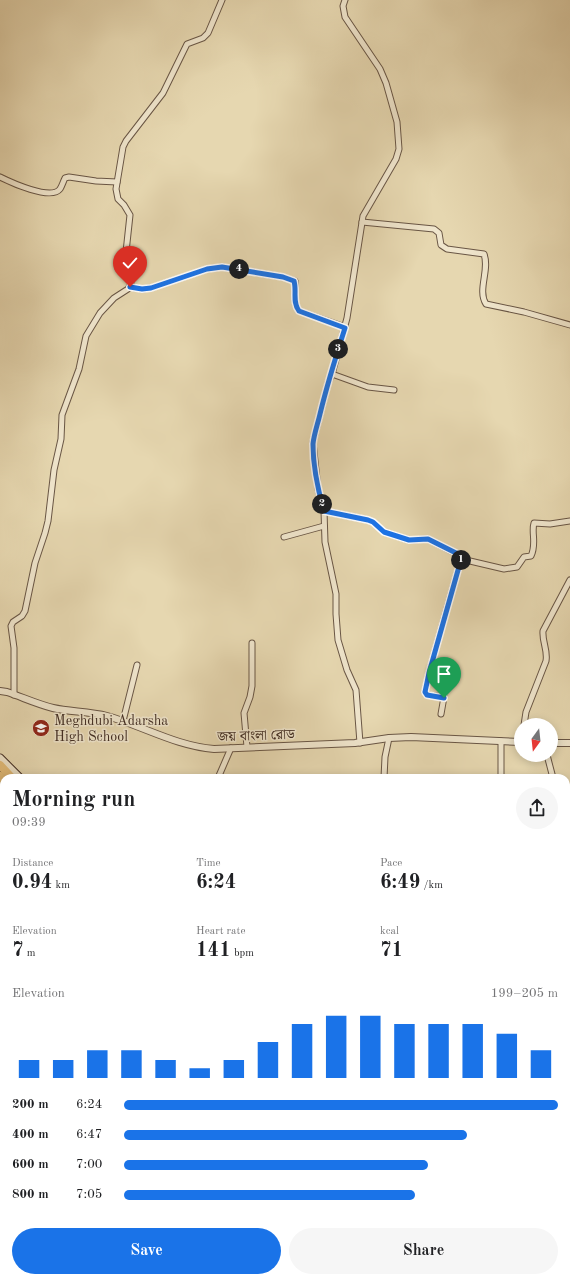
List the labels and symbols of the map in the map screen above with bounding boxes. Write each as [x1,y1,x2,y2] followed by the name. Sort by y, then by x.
[113,246,147,287] pin
[229,259,249,279] pin: 4
[328,339,348,359] pin: 3
[312,494,332,514] pin: 2
[451,550,471,570] pin: 1
[427,657,461,698] pin
[54,714,168,744] place label: Meghdubi Adarsha High School
[31,718,51,738] school or university icon: Meghdubi Adarsha High School
[514,718,558,762] north arrow
[216,728,296,744] street label: জয় বাংলা রোড

